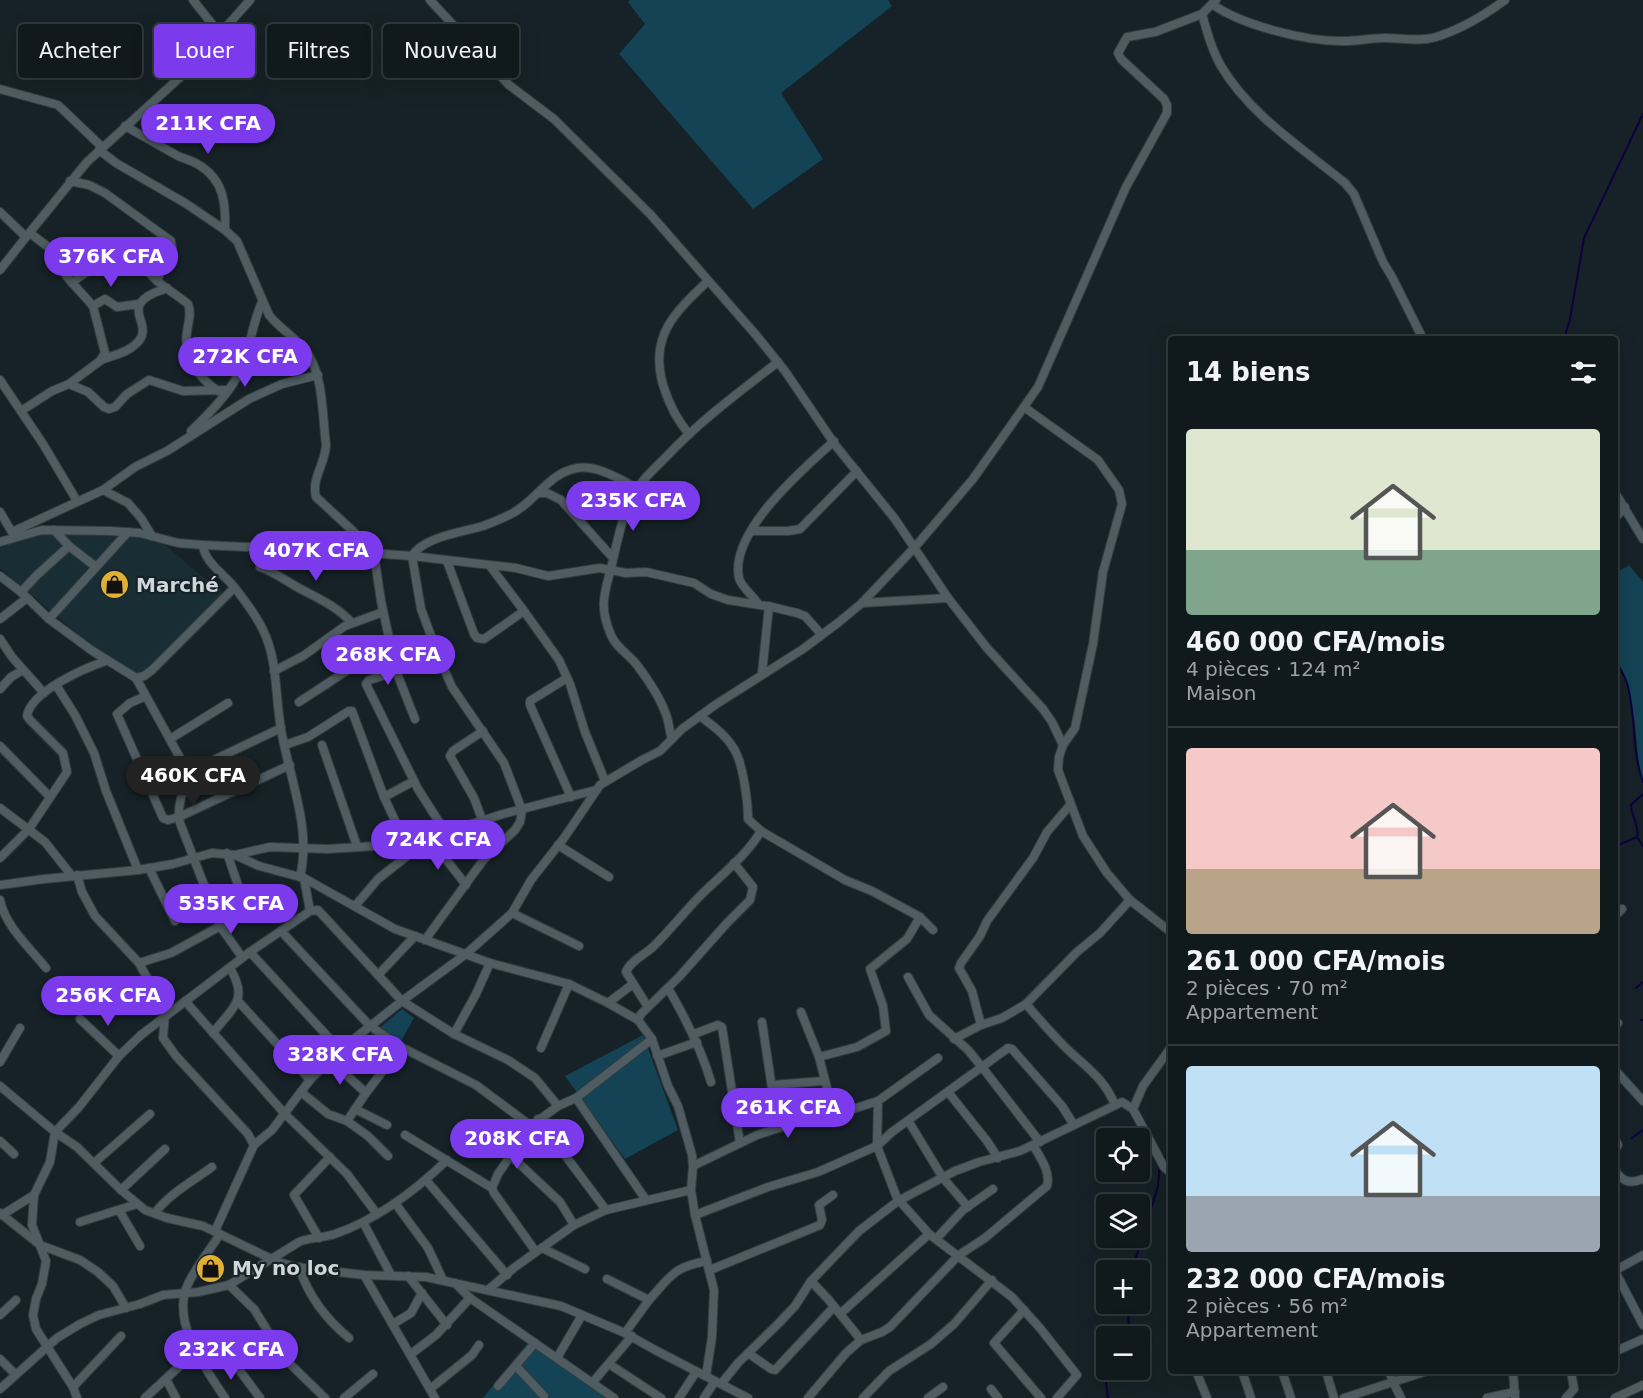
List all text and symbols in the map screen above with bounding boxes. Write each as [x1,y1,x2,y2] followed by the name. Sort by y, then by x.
[18,24,142,78] chip: Acheter
[154,24,255,78] chip: Louer
[267,24,371,78] chip: Filtres
[383,24,519,78] chip: Nouveau
[146,104,270,155] pin: 211K CFA
[155,111,261,135] text: 211K CFA
[49,237,173,288] pin: 376K CFA
[58,244,164,268] text: 376K CFA
[183,337,307,388] pin: 272K CFA
[192,344,298,368] text: 272K CFA
[1567,356,1600,389] icon: filters
[1186,357,1310,387] text: 14 biens
[1339,468,1447,576] icon: home
[571,481,695,532] pin: 235K CFA
[580,488,686,512] text: 235K CFA
[254,531,378,582] pin: 407K CFA
[263,538,369,562] text: 407K CFA
[99,569,131,601] shop icon: Marché
[136,573,219,597] place label: Marché
[1186,627,1445,657] text: 460 000 CFA/mois
[326,635,450,686] pin: 268K CFA
[335,642,441,666] text: 268K CFA
[1186,657,1360,681] text: 4 pièces · 124 m²
[1186,681,1256,705] text: Maison
[131,756,255,807] pin: 460K CFA
[140,763,246,787] text: 460K CFA
[1339,787,1447,895] icon: home
[376,820,500,871] pin: 724K CFA
[385,827,491,851] text: 724K CFA
[169,884,293,935] pin: 535K CFA
[178,891,284,915] text: 535K CFA
[1186,946,1445,976] text: 261 000 CFA/mois
[46,976,170,1027] pin: 256K CFA
[1186,976,1348,1000] text: 2 pièces · 70 m²
[55,983,161,1007] text: 256K CFA
[1186,1000,1318,1024] text: Appartement
[278,1035,402,1086] pin: 328K CFA
[287,1042,393,1066] text: 328K CFA
[726,1088,850,1139] pin: 261K CFA
[735,1095,841,1119] text: 261K CFA
[1339,1105,1447,1213] icon: home
[455,1119,579,1170] pin: 208K CFA
[464,1126,570,1150] text: 208K CFA
[1096,1128,1150,1380] map controls
[1096,1128,1150,1182] button: locate
[1096,1194,1150,1248] button: layers
[195,1252,227,1284] shop icon: My no loc
[232,1256,339,1280] place label: My no loc
[1096,1260,1150,1314] button: +
[1186,1264,1445,1294] text: 232 000 CFA/mois
[1186,1294,1348,1318] text: 2 pièces · 56 m²
[1186,1318,1318,1342] text: Appartement
[1096,1326,1150,1380] button: −
[169,1330,293,1381] pin: 232K CFA
[178,1337,284,1361] text: 232K CFA

